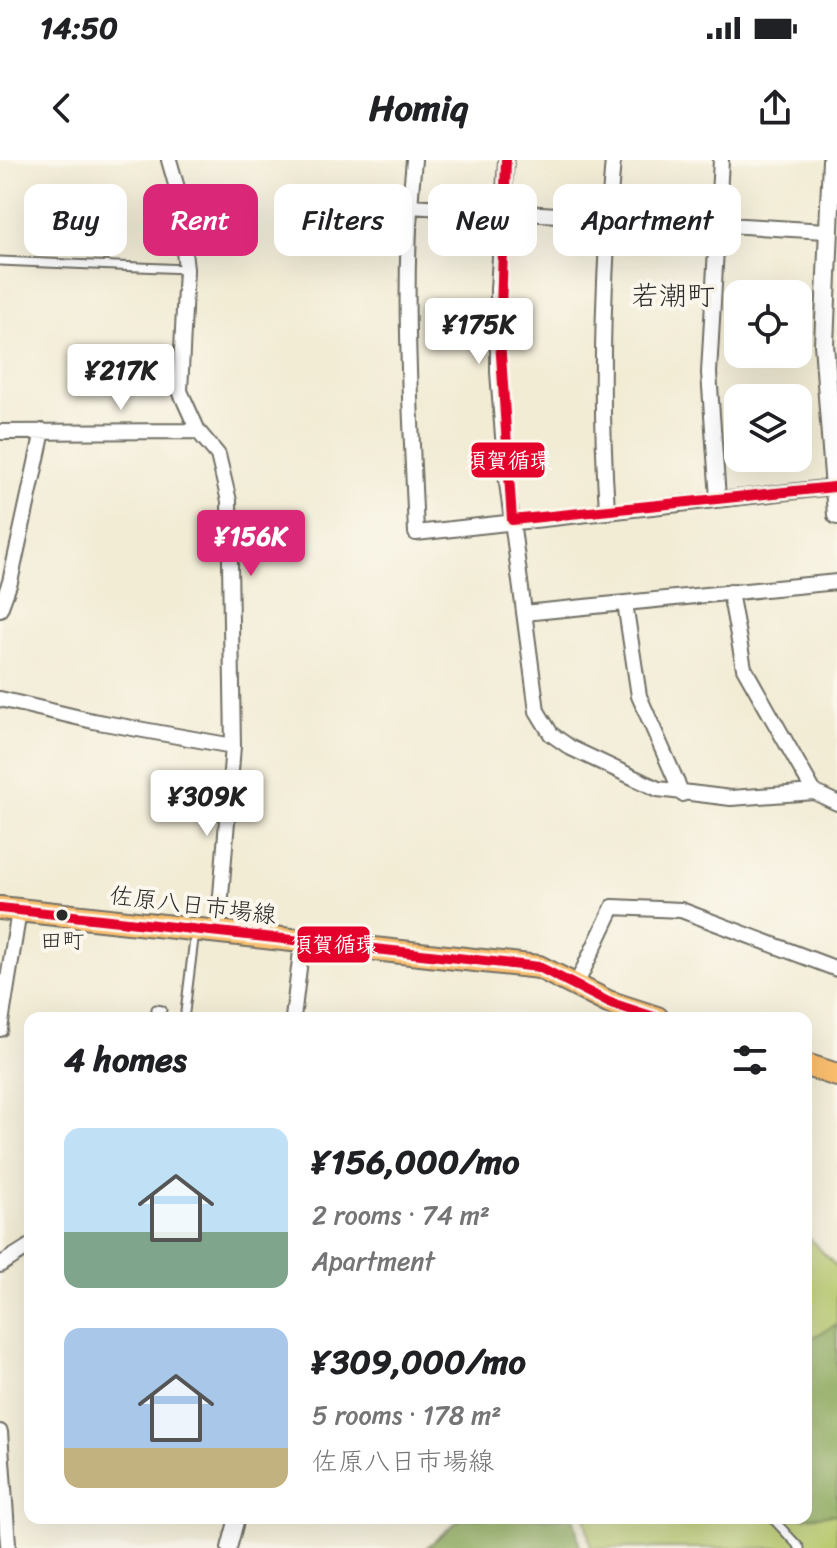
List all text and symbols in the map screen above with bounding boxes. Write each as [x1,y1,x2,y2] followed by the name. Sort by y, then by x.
[40,1,118,55] text: 14:50
[369,76,468,140] text: Homiq
[40,86,84,130] icon: back
[753,86,797,130] icon: share
[24,184,127,256] chip: Buy
[143,184,258,256] chip: Rent
[274,184,412,256] chip: Filters
[428,184,537,256] chip: New
[553,184,741,256] chip: Apartment
[631,271,715,320] district label: 若潮町
[724,280,812,472] map controls
[724,280,812,368] button: locate
[423,298,535,366] pin: ¥175K
[443,301,515,347] text: ¥175K
[65,344,177,412] pin: ¥217K
[85,347,157,393] text: ¥217K
[724,384,812,472] button: layers
[464,441,552,480] text: 須賀循環
[470,441,546,479] line badge: 須賀循環
[195,510,307,578] pin: ¥156K
[215,513,287,559] text: ¥156K
[151,770,263,838] pin: ¥309K
[169,773,245,819] text: ¥309K
[107,874,279,936] street label: 佐原八日市場線
[54,907,70,923] marker: 田町
[40,921,84,960] place label: 田町
[290,925,378,964] text: 須賀循環
[296,925,371,964] line badge: 須賀循環
[64,1030,187,1090] text: 4 homes
[728,1038,772,1082] icon: filters
[312,1132,519,1192] text: ¥156,000/mo
[128,1160,224,1256] icon: home
[312,1192,490,1238] text: 2 rooms · 74 m²
[312,1238,435,1284] text: Apartment
[312,1332,526,1392] text: ¥309,000/mo
[128,1360,224,1456] icon: home
[312,1392,501,1438] text: 5 rooms · 178 m²
[312,1438,494,1484] text: 佐原八日市場線

